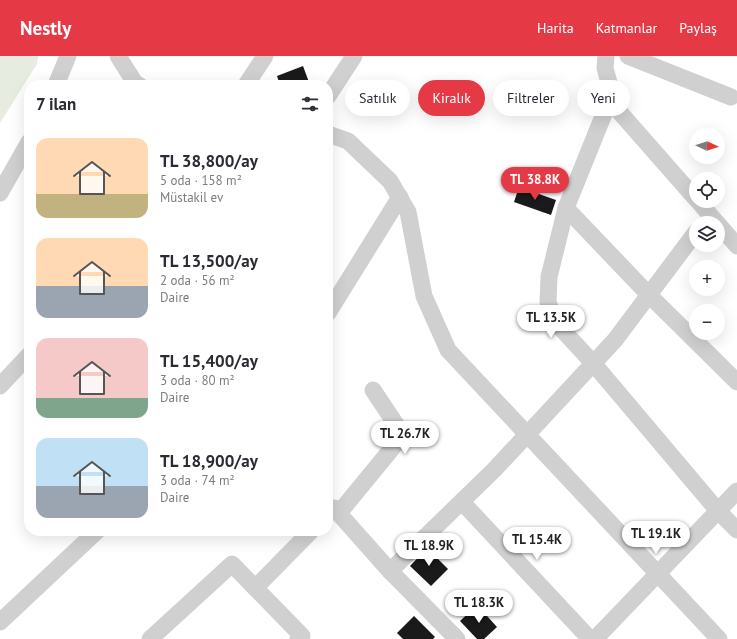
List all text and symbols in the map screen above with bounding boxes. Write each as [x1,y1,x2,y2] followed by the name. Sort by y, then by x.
[20,16,71,40] text: Nestly
[537,19,574,37] text: Harita
[596,19,657,37] text: Katmanlar
[679,19,717,37] text: Paylaş
[345,80,410,116] chip: Satılık
[418,80,485,116] chip: Kiralık
[493,80,569,116] chip: Filtreler
[577,80,630,116] chip: Yeni
[36,93,76,115] text: 7 ilan
[299,93,321,115] icon: filters
[689,128,725,164] north arrow
[689,128,725,340] map controls
[160,150,258,172] text: TL 38,800/ay
[68,154,116,202] icon: home
[494,167,576,201] pin: TL 38.8K
[510,171,560,188] text: TL 38.8K
[160,172,242,189] text: 5 oda · 158 m²
[689,172,725,208] button: locate
[160,189,223,206] text: Müstakil ev
[689,216,725,252] button: layers
[160,250,258,272] text: TL 13,500/ay
[68,254,116,302] icon: home
[689,260,725,296] button: +
[160,272,235,289] text: 2 oda · 56 m²
[160,289,189,306] text: Daire
[689,304,725,340] button: −
[510,305,592,339] pin: TL 13.5K
[526,309,576,326] text: TL 13.5K
[160,350,258,372] text: TL 15,400/ay
[68,354,116,402] icon: home
[160,372,235,389] text: 3 oda · 80 m²
[160,389,189,406] text: Daire
[364,421,446,455] pin: TL 26.7K
[380,425,430,442] text: TL 26.7K
[160,450,258,472] text: TL 18,900/ay
[68,454,116,502] icon: home
[160,472,235,489] text: 3 oda · 74 m²
[160,489,189,506] text: Daire
[615,521,697,555] pin: TL 19.1K
[631,525,681,542] text: TL 19.1K
[496,527,578,561] pin: TL 15.4K
[512,531,562,548] text: TL 15.4K
[388,533,470,567] pin: TL 18.9K
[404,537,454,554] text: TL 18.9K
[438,590,520,624] pin: TL 18.3K
[454,594,504,611] text: TL 18.3K

